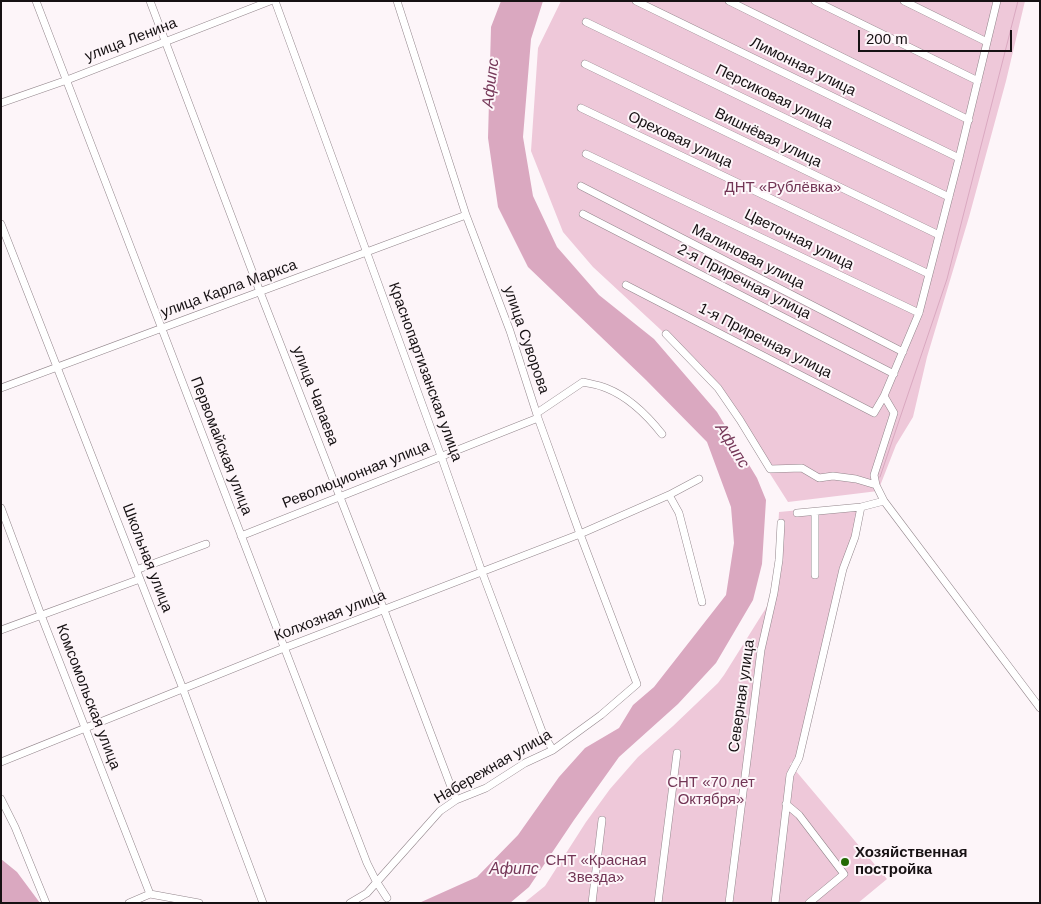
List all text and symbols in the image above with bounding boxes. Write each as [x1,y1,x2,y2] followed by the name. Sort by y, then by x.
[83,14,179,66] street label: улица Ленина
[861,20,1015,52] scale bar
[866,30,908,47] text: 200 m
[747,34,859,100] street label: Лимонная улица
[478,57,504,109] water label: Афипс
[712,61,836,133] street label: Персиковая улица
[712,104,824,172] street label: Вишнёвая улица
[625,108,735,172] street label: Ореховая улица
[725,179,841,197] park label: ДНТ «Рублёвка»
[741,206,857,274] street label: Цветочная улица
[688,221,808,293] street label: Малиновая улица
[674,241,814,323] street label: 2-я Приречная улица
[159,256,299,322] street label: улица Карла Маркса
[384,280,466,464] street label: Краснопартизанская улица
[499,284,553,396] street label: улица Суворова
[695,300,835,382] street label: 1-я Приречная улица
[288,344,342,448] street label: улица Чапаева
[186,374,256,518] street label: Первомайская улица
[711,420,753,472] water label: Афипс
[280,437,432,513] street label: Революционная улица
[118,501,176,615] street label: Школьная улица
[272,586,388,646] street label: Колхозная улица
[52,622,124,772] street label: Комсомольская улица
[725,638,759,754] street label: Северная улица
[431,726,555,808] street label: Набережная улица
[667,774,755,809] park label: СНТ «70 лет Октября»
[855,844,967,879] place label: Хозяйственная постройка
[545,852,647,887] park label: СНТ «Красная Звезда»
[839,856,851,868] marker: Хозяйственная постройка
[489,860,539,880] water label: Афипс

